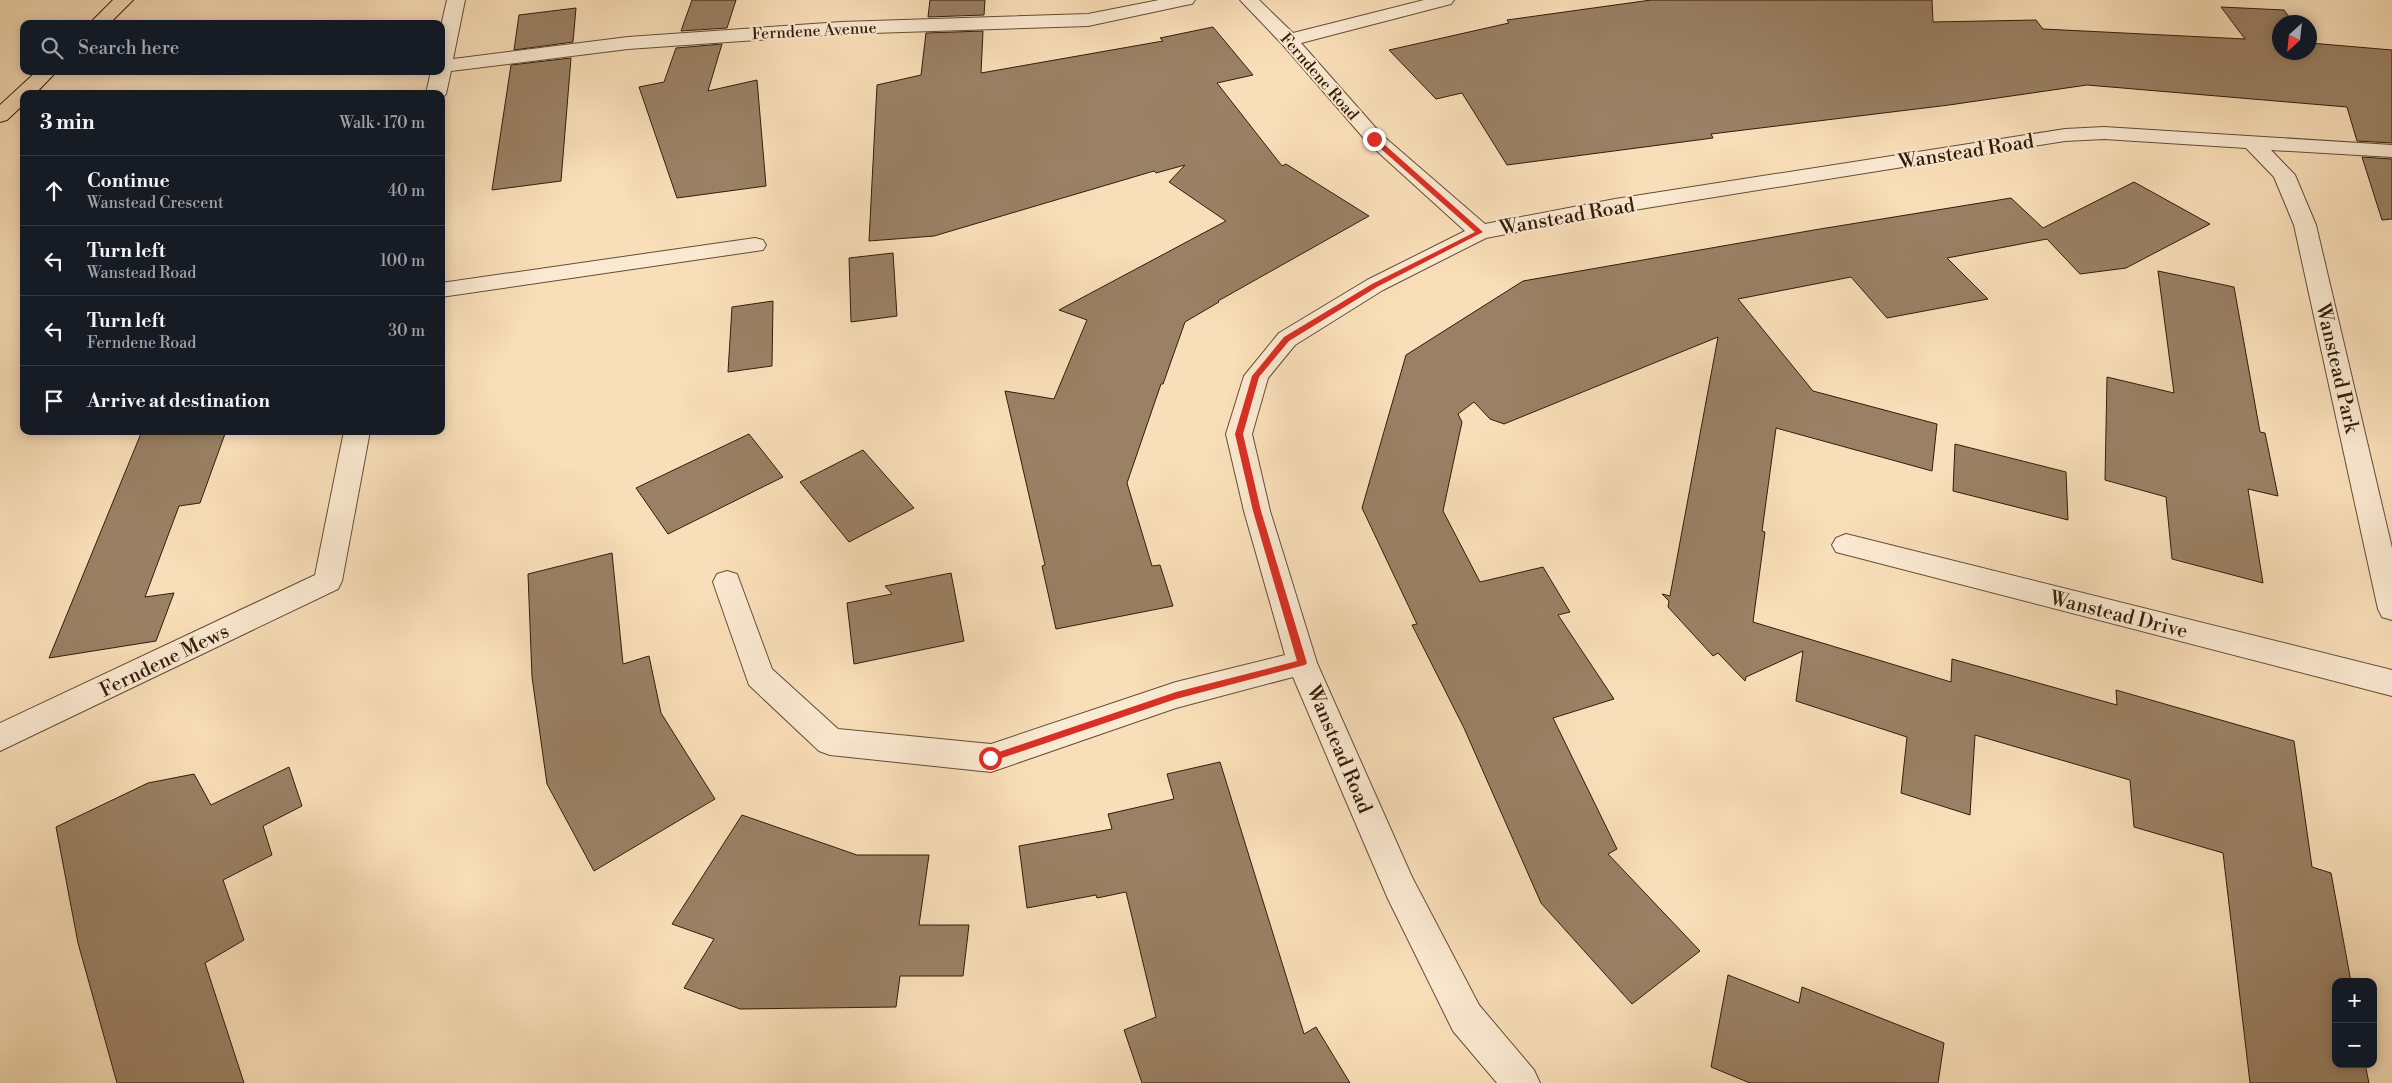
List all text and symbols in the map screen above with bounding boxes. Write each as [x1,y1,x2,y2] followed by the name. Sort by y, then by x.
[2272,15,2317,60] north arrow
[751,18,877,44] street label: Ferndene Avenue
[20,20,445,75] search box
[1276,29,1363,125] street label: Ferndene Road
[38,34,66,62] icon: search
[78,36,179,60] text: Search here
[40,110,95,136] text: 3 min
[339,113,425,133] text: Walk · 170 m
[1363,128,1386,151] route end
[1896,129,2036,176] street label: Wanstead Road
[87,169,170,193] text: Continue
[40,177,68,205] icon: ahead
[388,181,425,201] text: 40 m
[87,193,224,213] text: Wanstead Crescent
[1497,193,1637,242] street label: Wanstead Road
[87,239,166,263] text: Turn left
[40,247,68,275] icon: left
[380,251,425,271] text: 100 m
[87,263,196,283] text: Wanstead Road
[2309,300,2364,437] street label: Wanstead Park
[87,309,166,333] text: Turn left
[40,317,68,345] icon: left
[388,321,425,341] text: 30 m
[87,333,196,353] text: Ferndene Road
[40,387,68,415] icon: arrive
[87,389,270,413] text: Arrive at destination
[2046,586,2190,645] street label: Wanstead Drive
[96,619,233,703] street label: Ferndene Mews
[1300,681,1377,818] street label: Wanstead Road
[979,747,1002,770] route start
[2332,978,2377,1068] map controls
[2332,978,2377,1023] button: +
[2332,1023,2377,1068] button: −

